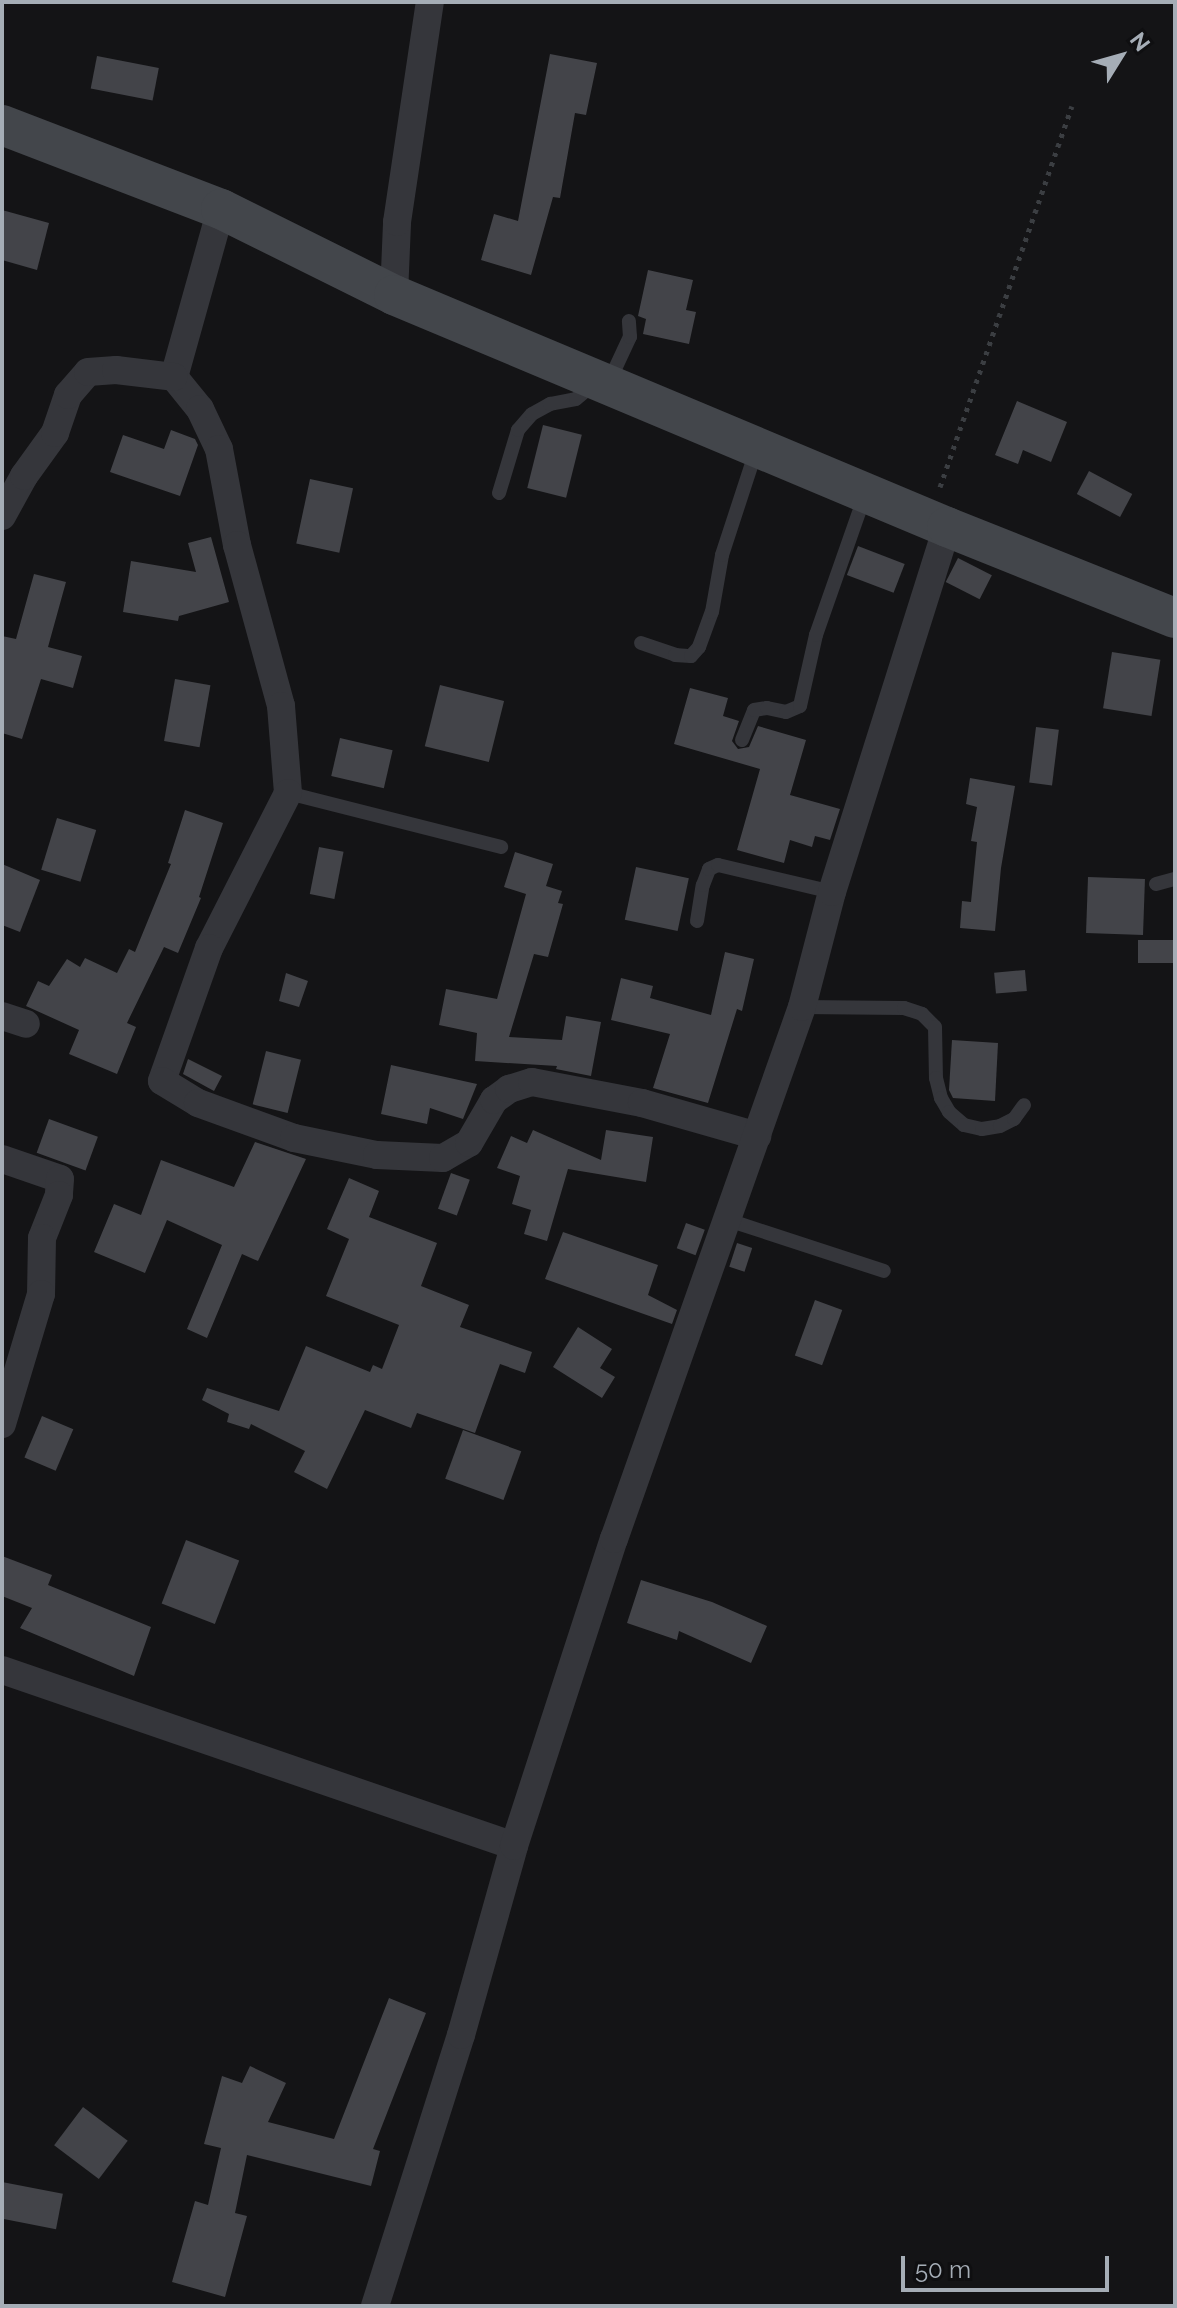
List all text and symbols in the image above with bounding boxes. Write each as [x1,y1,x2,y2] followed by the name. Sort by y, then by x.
[1081,16,1161,96] north arrow
[1125,27,1156,56] text: N
[905,2240,1113,2290] scale bar
[915,2255,971,2284] text: 50 m

